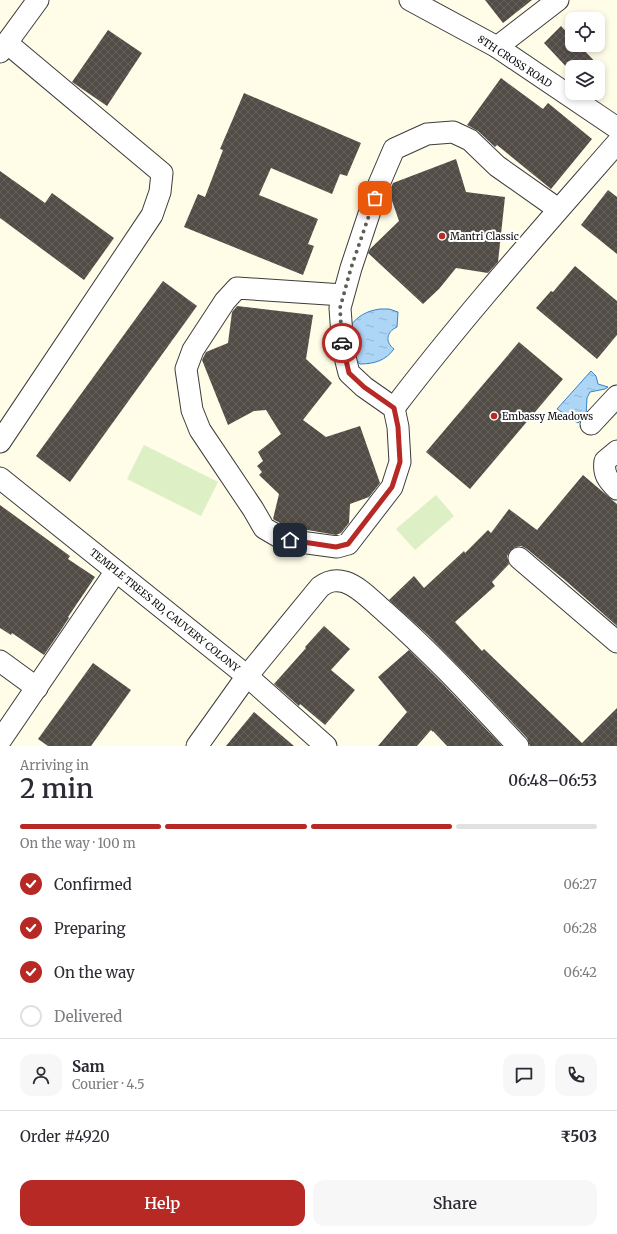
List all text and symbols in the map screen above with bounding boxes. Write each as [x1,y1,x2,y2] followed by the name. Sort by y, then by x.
[565,12,605,100] map controls
[565,12,605,52] button: locate
[475,32,555,91] street label: 8TH CROSS ROAD
[565,60,605,100] button: layers
[358,181,392,215] pin
[364,187,386,209] icon: bag
[450,230,519,243] place label: Mantri Classic
[437,231,447,241] marker: Mantri Classic
[322,323,362,363] courier
[331,332,353,354] icon: car
[502,410,593,423] place label: Embassy Meadows
[489,411,499,421] marker: Embassy Meadows
[273,523,307,557] pin
[279,529,301,551] icon: home
[87,546,243,675] street label: TEMPLE TREES RD, CAUVERY COLONY
[20,757,89,774] text: Arriving in
[508,771,597,790] text: 06:48–06:53
[20,772,93,805] text: 2 min
[20,835,136,852] text: On the way · 100 m
[20,873,42,895] icon: check
[54,875,132,894] text: Confirmed
[563,876,597,893] text: 06:27
[20,917,42,939] icon: check
[54,919,126,938] text: Preparing
[563,920,597,937] text: 06:28
[20,961,42,983] icon: check
[54,963,135,982] text: On the way
[564,964,597,981] text: 06:42
[54,1007,122,1026] text: Delivered
[20,1054,62,1096] button: person
[503,1054,545,1096] button: chat
[555,1054,597,1096] button: phone
[72,1057,105,1076] text: Sam
[72,1076,145,1093] text: Courier · 4.5
[20,1127,110,1146] text: Order #4920
[560,1127,597,1146] text: ₹503
[20,1180,305,1226] button: Help
[313,1180,597,1226] button: Share

